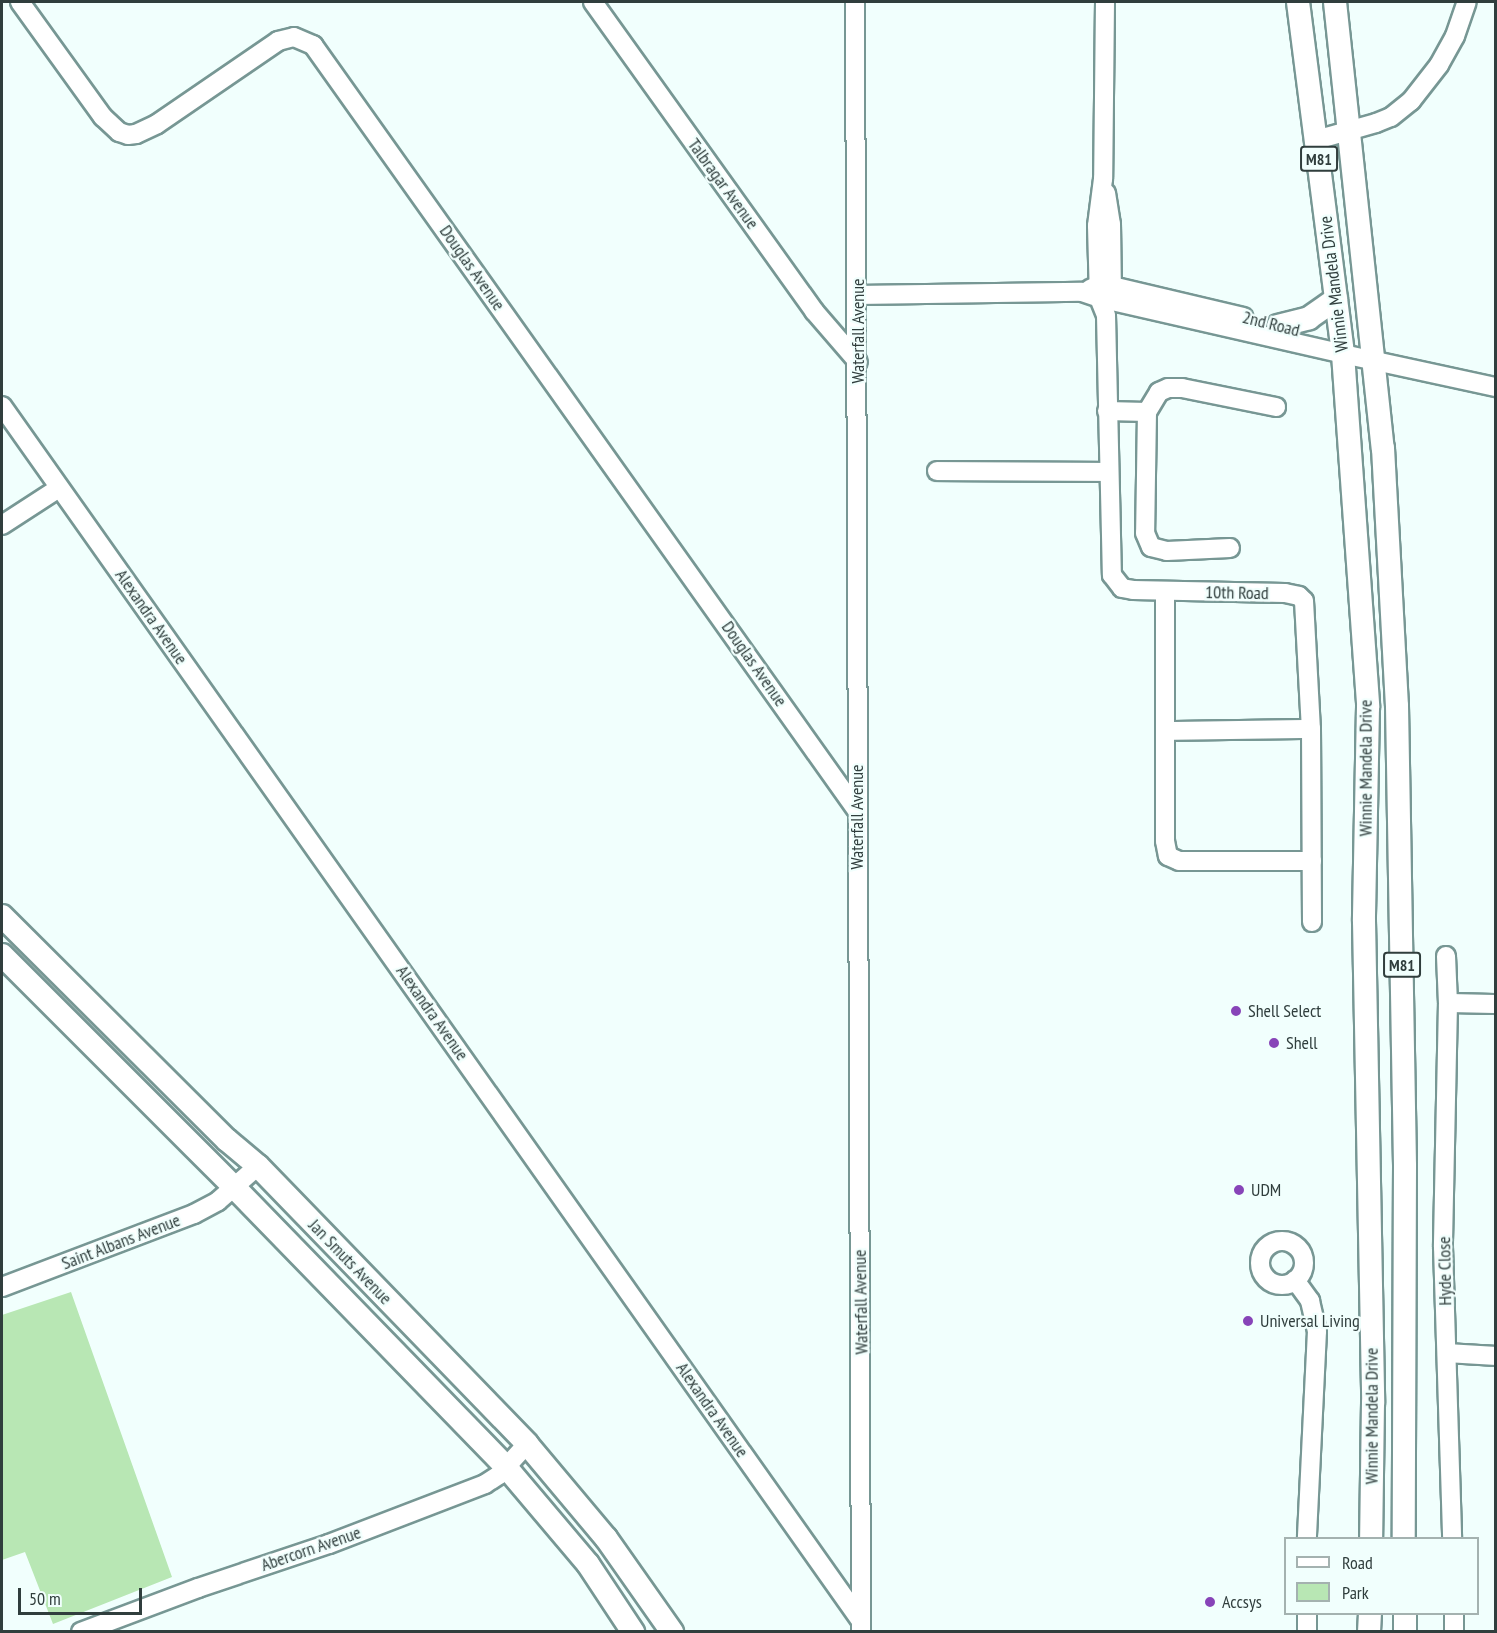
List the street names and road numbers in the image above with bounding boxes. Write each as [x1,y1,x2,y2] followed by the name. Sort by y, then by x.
[683,134,763,234] street label: Talbragar Avenue
[1300,146,1338,172] road number: M81
[1315,215,1353,353] street label: Winnie Mandela Drive
[435,221,509,315] street label: Douglas Avenue
[847,278,869,384] street label: Waterfall Avenue
[1240,306,1302,342] street label: 2nd Road
[110,565,192,669] street label: Alexandra Avenue
[1205,582,1269,604] street label: 10th Road
[717,617,791,711] street label: Douglas Avenue
[1355,700,1377,836] street label: Winnie Mandela Drive
[846,764,868,870] street label: Waterfall Avenue
[1382,952,1422,978] road number: M81
[391,961,473,1065] street label: Alexandra Avenue
[58,1209,184,1275] street label: Saint Albans Avenue
[304,1215,396,1309] street label: Jan Smuts Avenue
[1434,1236,1456,1306] street label: Hyde Close
[849,1249,873,1355] street label: Waterfall Avenue
[1361,1348,1383,1484] street label: Winnie Mandela Drive
[671,1358,753,1462] street label: Alexandra Avenue
[258,1522,364,1576] street label: Abercorn Avenue

